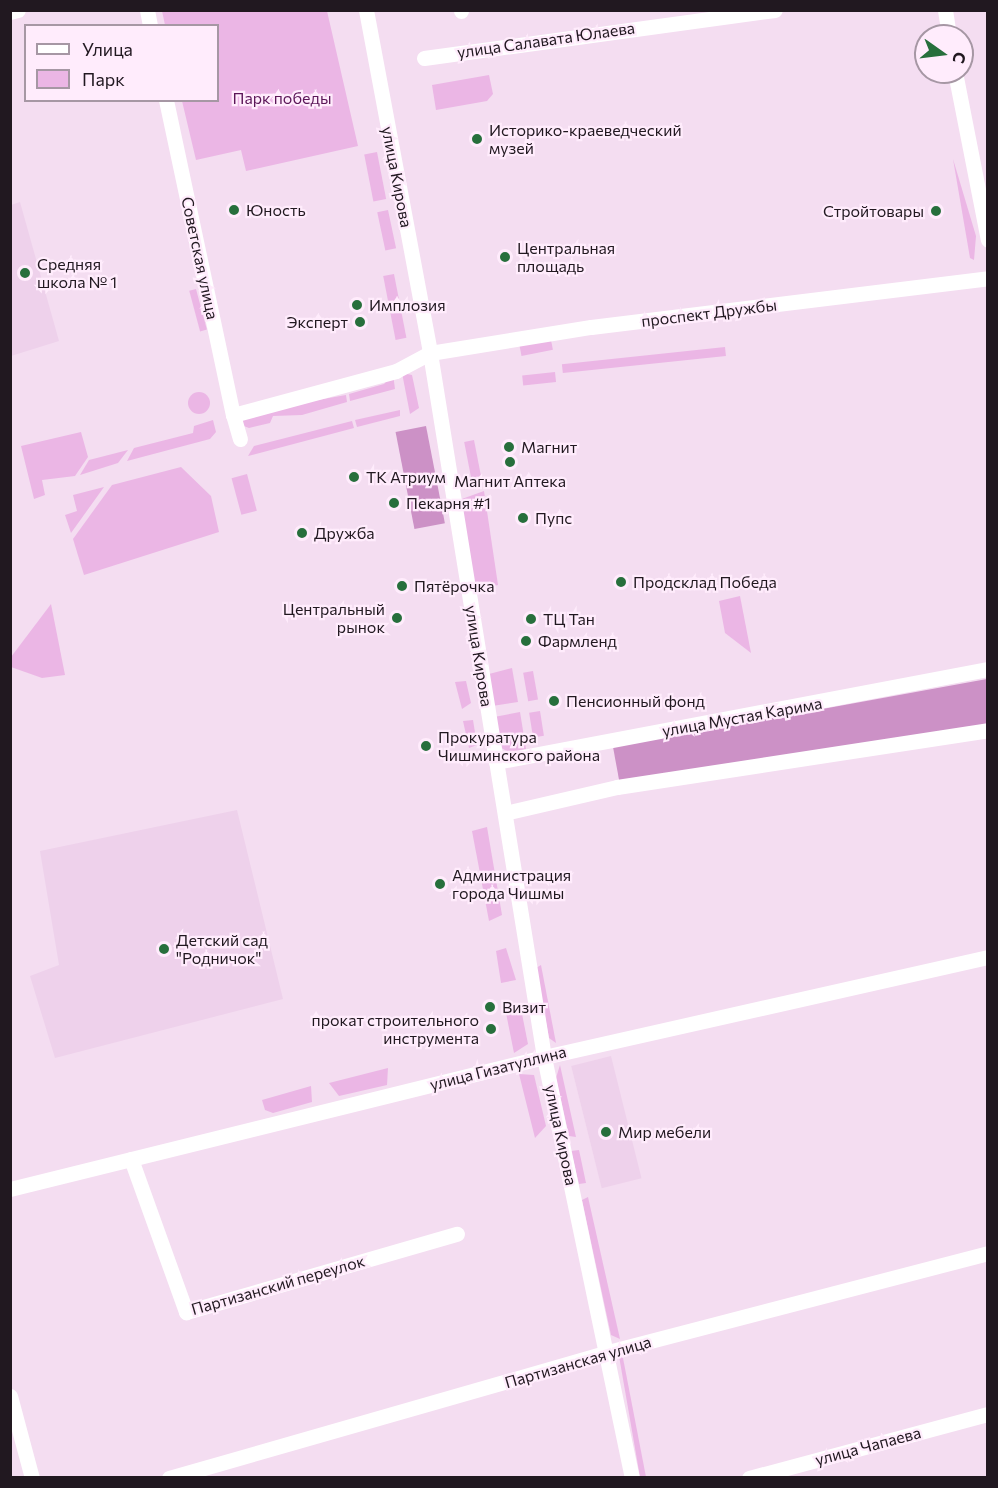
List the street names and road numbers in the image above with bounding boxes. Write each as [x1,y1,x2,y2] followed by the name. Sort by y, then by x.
[456,18,636,62] street label: улица Салавата Юлаева
[378,125,416,229] street label: улица Кирова
[178,195,222,321] street label: Советская улица
[640,295,778,331] street label: проспект Дружбы
[462,604,496,708] street label: улица Кирова
[661,693,823,741] street label: улица Мустая Карима
[428,1042,568,1094] street label: улица Гизатуллина
[541,1083,581,1187] street label: улица Кирова
[189,1251,367,1319] street label: Партизанский переулок
[503,1332,653,1392] street label: Партизанская улица
[813,1423,923,1469] street label: улица Чапаева

